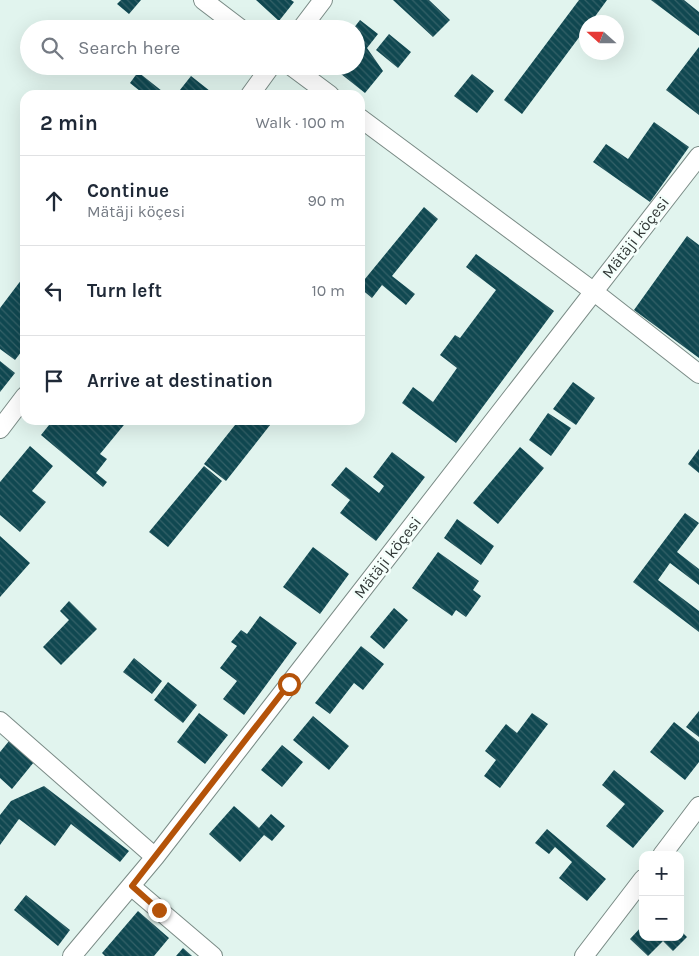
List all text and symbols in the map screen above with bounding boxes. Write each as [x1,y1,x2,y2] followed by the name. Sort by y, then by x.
[579,15,624,60] north arrow
[20,20,365,75] search box
[38,34,66,62] icon: search
[78,37,180,59] text: Search here
[40,111,98,135] text: 2 min
[255,113,345,132] text: Walk · 100 m
[87,180,169,202] text: Continue
[40,187,68,215] icon: ahead
[307,191,345,210] text: 90 m
[598,193,673,282] street label: Mätäji köçesi
[87,202,185,221] text: Mätäji köçesi
[40,277,68,305] icon: left
[87,280,162,302] text: Turn left
[311,281,345,300] text: 10 m
[40,367,68,395] icon: arrive
[87,370,273,392] text: Arrive at destination
[350,513,425,602] street label: Mätäji köçesi
[278,673,301,696] route start
[639,851,684,941] map controls
[639,851,684,896] button: +
[639,896,684,941] button: −
[148,899,171,922] route end

